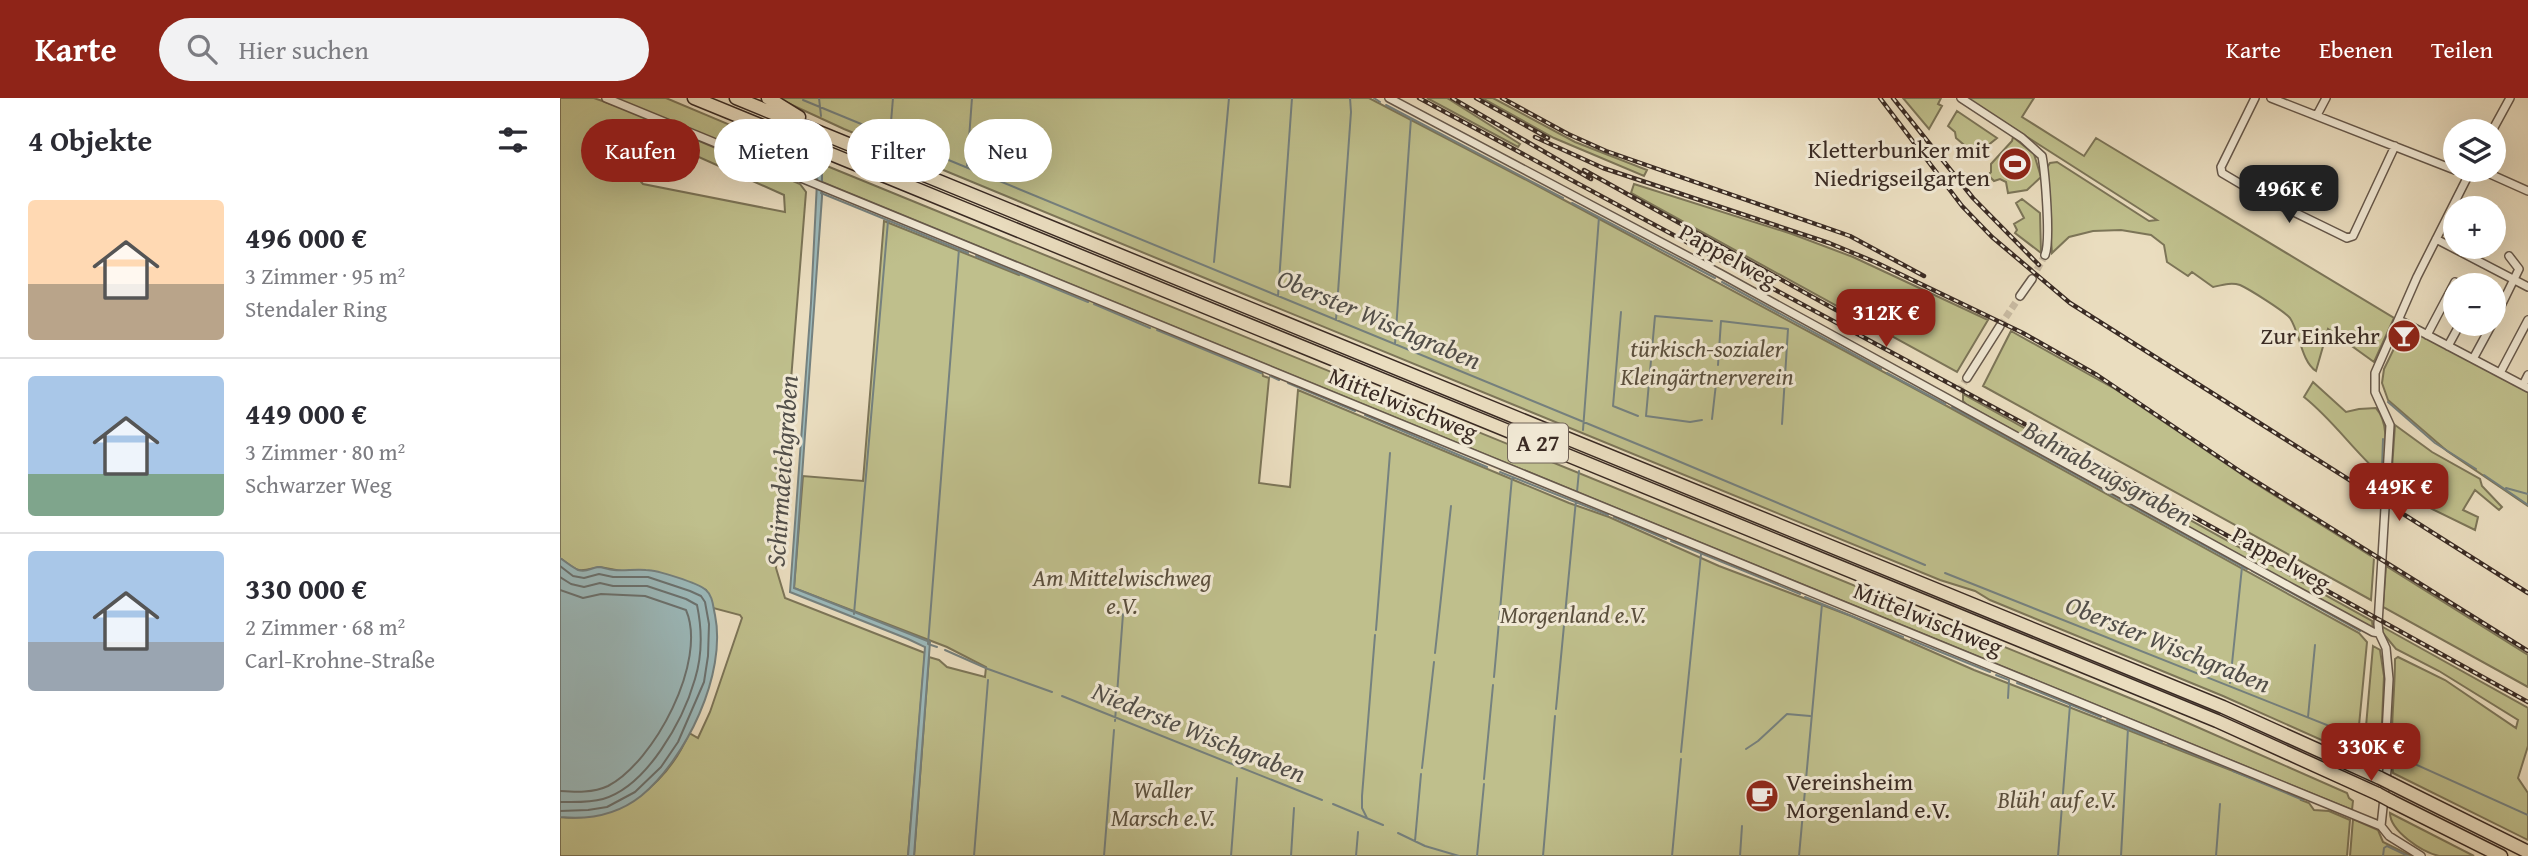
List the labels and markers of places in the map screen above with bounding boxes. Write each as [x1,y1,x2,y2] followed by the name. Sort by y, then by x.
[1808,132,1991,195] place label: Kletterbunker mit Niedrigseilgarten
[1996,145,2034,183] sports icon: Kletterbunker mit Niedrigseilgarten
[2232,166,2346,225] pin: 496K €
[1829,289,1943,349] pin: 312K €
[2385,317,2423,355] bar icon: Zur Einkehr
[2260,318,2380,353] place label: Zur Einkehr
[2342,464,2456,523] pin: 449K €
[2314,724,2428,783] pin: 330K €
[1786,764,1950,827] place label: Vereinsheim Morgenland e.V.
[1743,777,1781,815] cafe icon: Vereinsheim Morgenland e.V.

